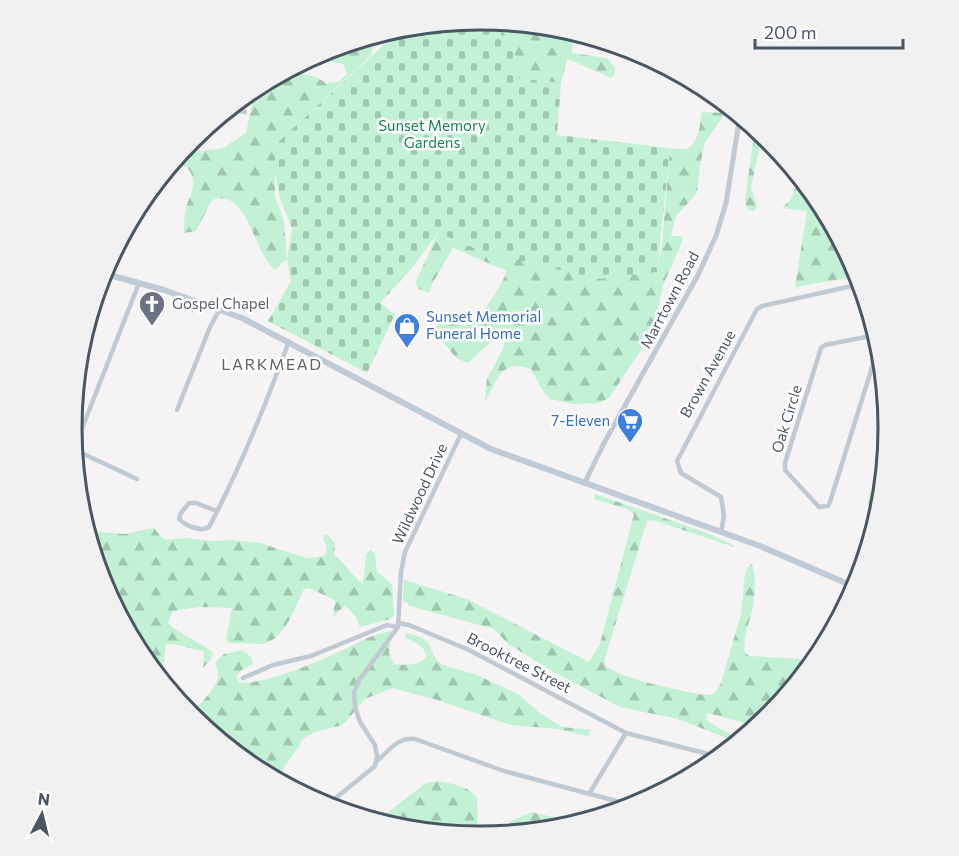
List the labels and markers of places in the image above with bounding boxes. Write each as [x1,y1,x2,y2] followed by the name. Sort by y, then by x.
[137,289,167,327] church icon: Gospel Chapel
[172,294,269,312] place label: Gospel Chapel
[426,307,541,342] place label: Sunset Memorial Funeral Home
[392,311,422,349] shop icon: Sunset Memorial Funeral Home
[615,406,645,444] supermarket icon: 7-Eleven
[551,411,610,429] place label: 7-Eleven

